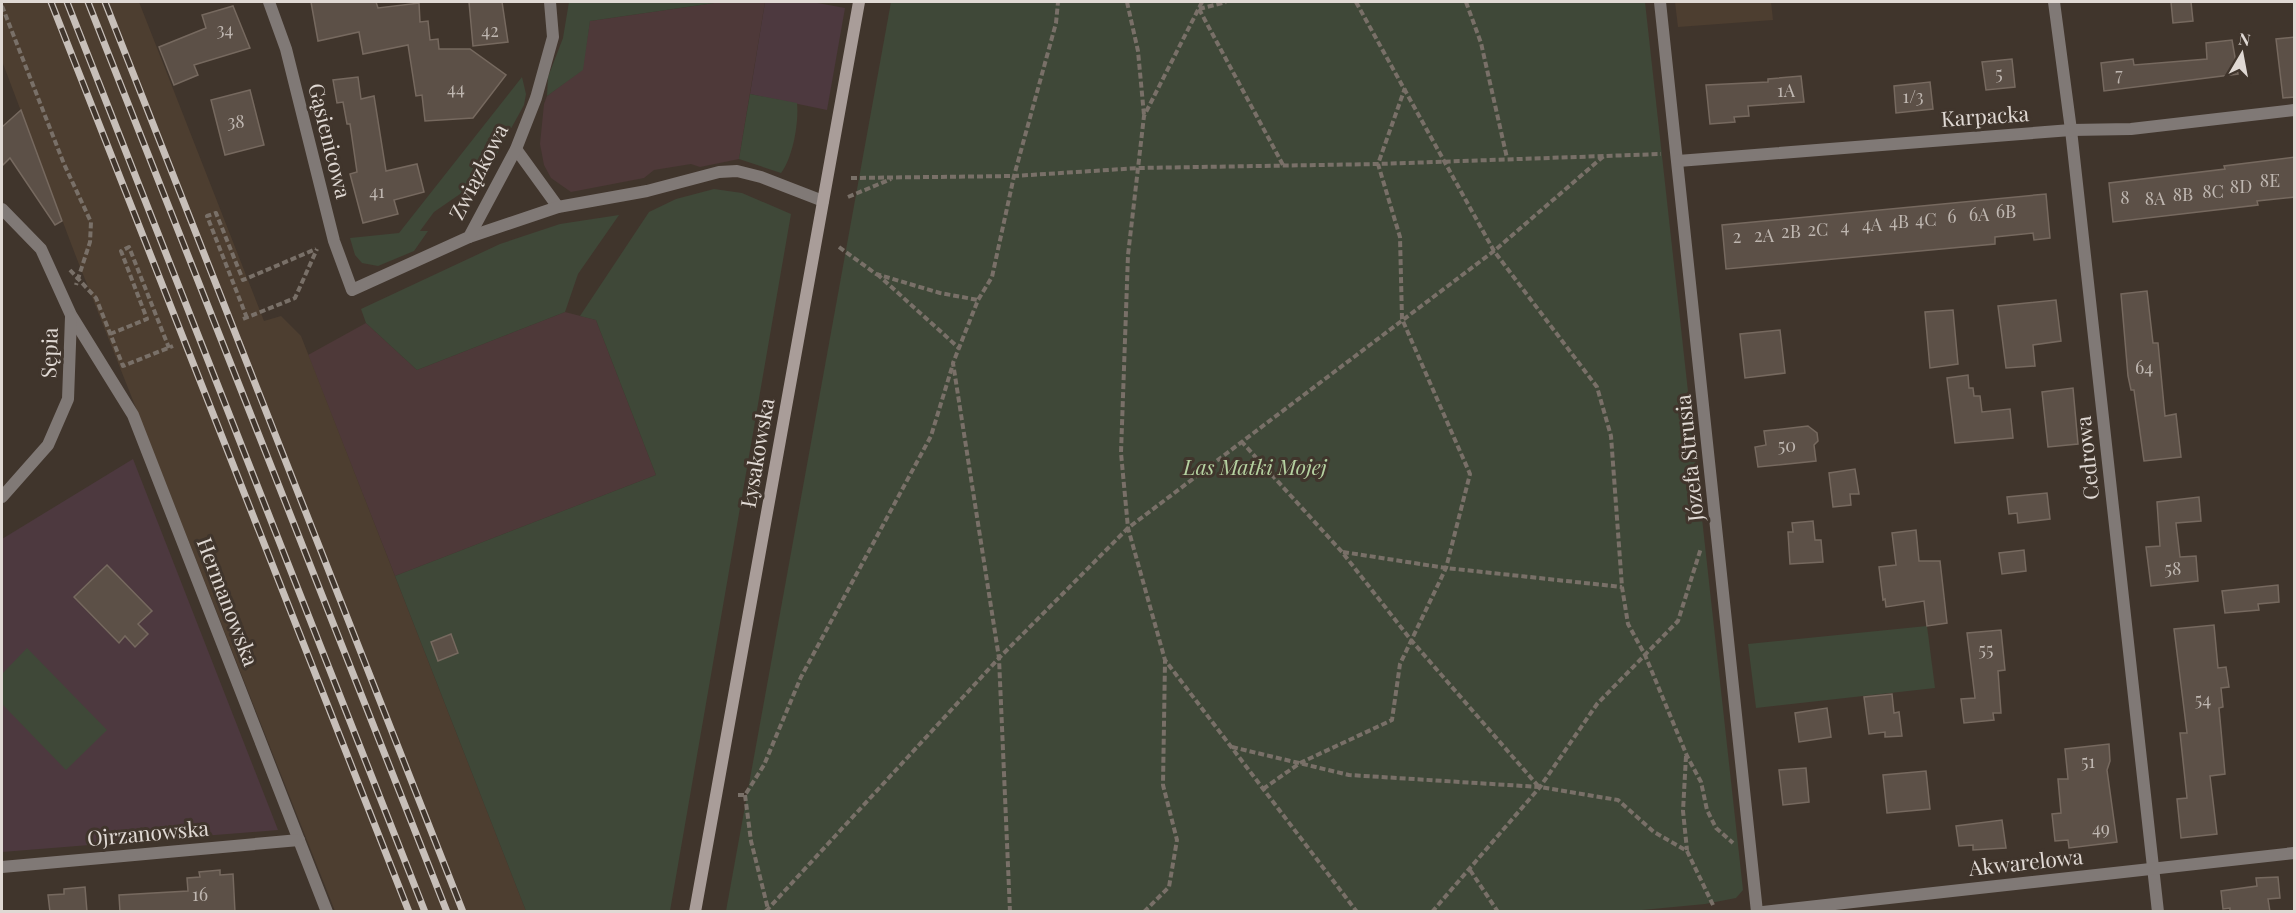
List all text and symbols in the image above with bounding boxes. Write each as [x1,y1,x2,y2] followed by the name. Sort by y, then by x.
[216,17,234,41] house number: 34
[481,18,499,42] house number: 42
[2212,24,2272,84] north arrow
[2237,27,2253,50] text: N
[1995,61,2003,85] house number: 5
[2115,62,2123,86] house number: 7
[447,76,465,100] house number: 44
[1777,78,1796,102] house number: 1A
[303,80,359,202] street label: Gąsienicowa
[1902,84,1924,108] house number: 1/3
[1940,98,2030,132] street label: Karpacka
[227,109,245,133] house number: 38
[441,118,513,224] street label: Związkowa
[2260,168,2280,192] house number: 8E
[2230,174,2252,198] house number: 8D
[369,179,385,203] house number: 41
[2202,179,2224,203] house number: 8C
[2173,182,2193,206] house number: 8B
[2120,185,2130,209] house number: 8
[2145,186,2166,210] house number: 8A
[1996,199,2016,223] house number: 6B
[1969,202,1990,226] house number: 6A
[1947,204,1957,228] house number: 6
[1915,207,1937,231] house number: 4C
[1889,209,1909,233] house number: 4B
[1862,212,1883,236] house number: 4A
[1841,214,1850,238] house number: 4
[1807,217,1829,241] house number: 2C
[1781,219,1801,243] house number: 2B
[1754,223,1775,247] house number: 2A
[1733,224,1741,248] house number: 2
[33,327,63,379] street label: Sępia
[2135,355,2153,379] house number: 64
[1667,393,1709,524] street label: Józefa Strusia
[733,395,780,510] street label: Łysakowska
[2068,414,2104,501] street label: Cedrowa
[1778,433,1796,457] house number: 50
[1182,452,1328,480] park label: Las Matki Mojej
[191,533,266,670] street label: Hermanowska
[2165,556,2181,580] house number: 58
[1979,637,1993,661] house number: 55
[2195,687,2211,711] house number: 54
[2081,749,2095,773] house number: 51
[86,813,210,851] street label: Ojrzanowska
[2092,816,2110,840] house number: 49
[1966,841,2085,881] street label: Akwarelowa
[192,882,208,906] house number: 16

